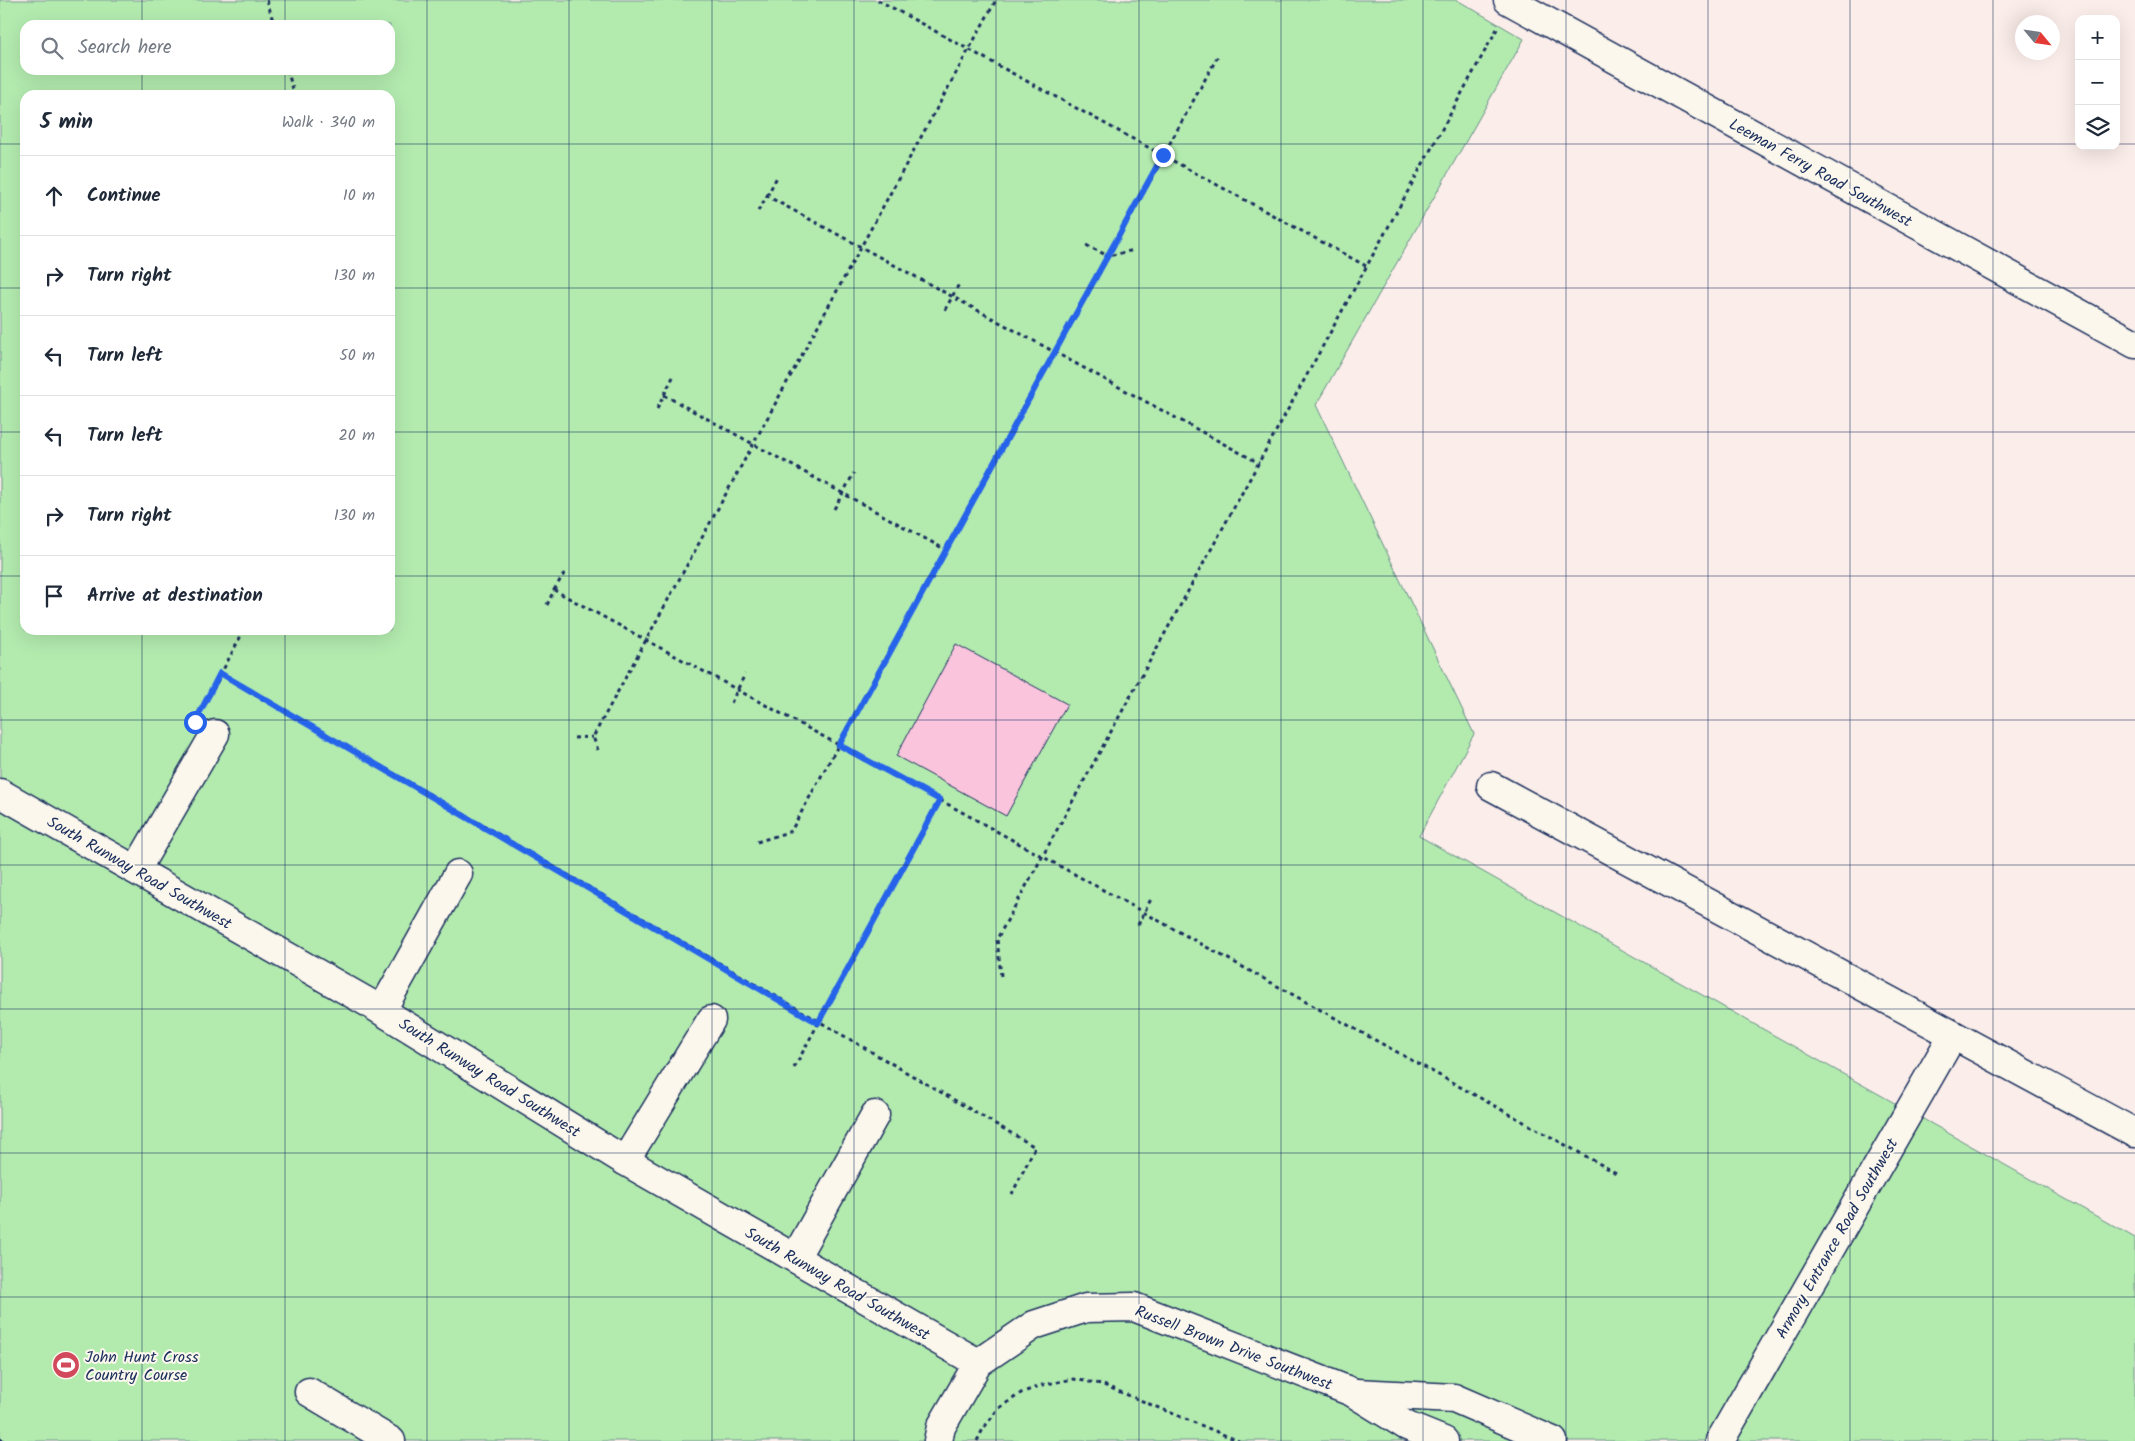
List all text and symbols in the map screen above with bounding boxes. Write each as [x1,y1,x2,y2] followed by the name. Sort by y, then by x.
[2015,15,2060,60] north arrow
[2075,15,2120,150] map controls
[2075,15,2120,60] button: +
[20,20,395,75] search box
[78,33,172,63] text: Search here
[38,34,66,62] icon: search
[2075,60,2120,105] button: −
[2075,105,2120,150] button: layers
[40,106,93,139] text: 5 min
[282,110,375,135] text: Walk · 340 m
[1724,112,1917,235] street label: Leeman Ferry Road Southwest
[1152,144,1175,167] route end
[87,181,160,211] text: Continue
[40,182,68,210] icon: ahead
[343,183,375,208] text: 10 m
[87,261,172,291] text: Turn right
[40,262,68,290] icon: right
[334,263,375,288] text: 130 m
[87,341,162,371] text: Turn left
[40,342,68,370] icon: left
[339,343,375,368] text: 50 m
[87,421,162,451] text: Turn left
[40,422,68,450] icon: left
[339,423,375,448] text: 20 m
[87,501,172,531] text: Turn right
[40,502,68,530] icon: right
[334,503,375,528] text: 130 m
[87,581,263,611] text: Arrive at destination
[40,582,68,610] icon: arrive
[184,711,207,734] route start
[42,810,237,937] street label: South Runway Road Southwest
[394,1012,586,1145] street label: South Runway Road Southwest
[1769,1133,1906,1344] street label: Armory Entrance Road Southwest
[740,1221,935,1348] street label: South Runway Road Southwest
[1131,1299,1337,1398] street label: Russell Brown Drive Southwest
[85,1345,199,1388] place label: John Hunt Cross Country Course
[51,1350,81,1380] sports icon: John Hunt Cross Country Course

